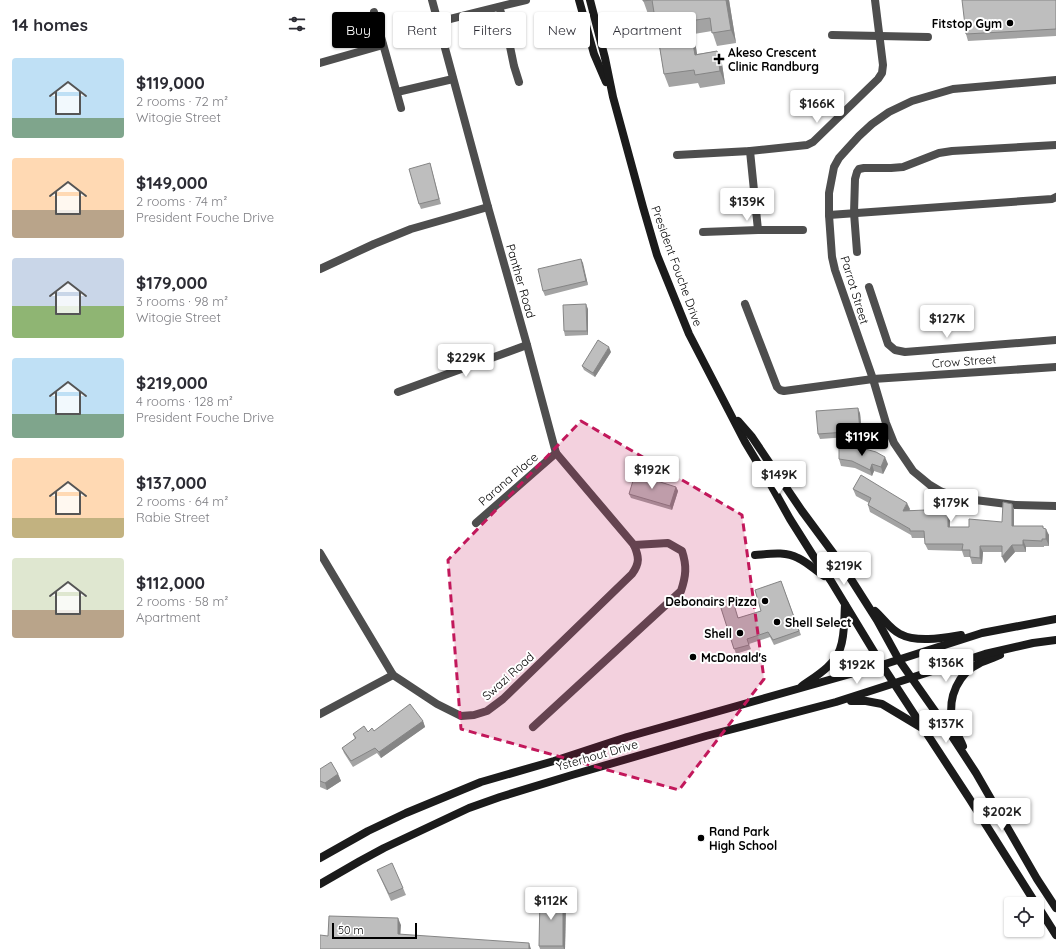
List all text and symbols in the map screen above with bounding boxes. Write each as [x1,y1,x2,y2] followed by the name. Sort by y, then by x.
[332,12,385,48] chip: Buy
[393,12,451,48] chip: Rent
[459,12,526,48] chip: Filters
[534,12,590,48] chip: New
[598,12,696,48] chip: Apartment
[286,13,308,35] icon: filters
[12,14,88,35] text: 14 homes
[932,16,1002,31] place label: Fitstop Gym
[1005,18,1015,28] marker: Fitstop Gym
[728,45,819,74] place label: Akeso Crescent Clinic Randburg
[713,53,725,65] marker: Akeso Crescent Clinic Randburg
[136,72,205,93] text: $119,000
[44,74,92,122] icon: home
[789,90,845,124] pin: $166K
[136,93,228,109] text: 2 rooms · 72 m²
[799,95,835,111] text: $166K
[136,109,221,125] text: Witogie Street
[136,172,208,193] text: $149,000
[44,174,92,222] icon: home
[719,188,775,222] pin: $139K
[136,193,227,209] text: 2 rooms · 74 m²
[729,193,765,209] text: $139K
[648,204,706,329] street label: President Fouche Drive
[136,209,274,225] text: President Fouche Drive
[503,242,539,320] street label: Panther Road
[837,254,873,326] street label: Parrot Street
[136,272,207,293] text: $179,000
[44,274,92,322] icon: home
[136,293,228,309] text: 3 rooms · 98 m²
[919,305,975,339] pin: $127K
[136,309,221,325] text: Witogie Street
[929,310,965,326] text: $127K
[438,344,494,378] pin: $229K
[447,349,485,365] text: $229K
[931,351,997,371] street label: Crow Street
[136,372,208,393] text: $219,000
[44,374,92,422] icon: home
[136,393,233,409] text: 4 rooms · 128 m²
[136,409,274,425] text: President Fouche Drive
[834,423,890,457] pin: $119K
[845,428,879,444] text: $119K
[475,449,541,509] street label: Parana Place
[624,456,680,490] pin: $192K
[634,461,670,477] text: $192K
[751,461,807,495] pin: $149K
[761,466,797,482] text: $149K
[136,472,207,493] text: $137,000
[44,474,92,522] icon: home
[923,489,979,523] pin: $179K
[136,493,228,509] text: 2 rooms · 64 m²
[933,494,969,510] text: $179K
[136,509,210,525] text: Rabie Street
[816,552,872,586] pin: $219K
[826,557,862,573] text: $219K
[136,572,205,593] text: $112,000
[44,574,92,622] icon: home
[136,593,228,609] text: 2 rooms · 58 m²
[665,594,757,609] place label: Debonairs Pizza
[760,596,770,606] marker: Debonairs Pizza
[136,609,201,625] text: Apartment
[785,615,852,630] place label: Shell Select
[772,617,782,627] marker: Shell Select
[704,626,732,641] place label: Shell
[735,628,745,638] marker: Shell
[479,649,537,703] street label: Swazi Road
[918,649,974,683] pin: $136K
[701,650,767,665] place label: McDonald's
[829,651,885,685] pin: $192K
[688,652,698,662] marker: McDonald's
[928,654,964,670] text: $136K
[839,656,875,672] text: $192K
[918,710,974,744] pin: $137K
[928,715,964,731] text: $137K
[554,736,640,774] street label: Ysterhout Drive
[974,798,1030,832] pin: $202K
[982,803,1022,819] text: $202K
[709,824,777,853] place label: Rand Park High School
[696,833,706,843] marker: Rand Park High School
[523,887,579,921] pin: $112K
[534,892,568,908] text: $112K
[1004,897,1044,937] map controls
[1004,897,1044,937] button: locate
[332,921,417,940] scale bar
[338,923,364,937] text: 50 m

